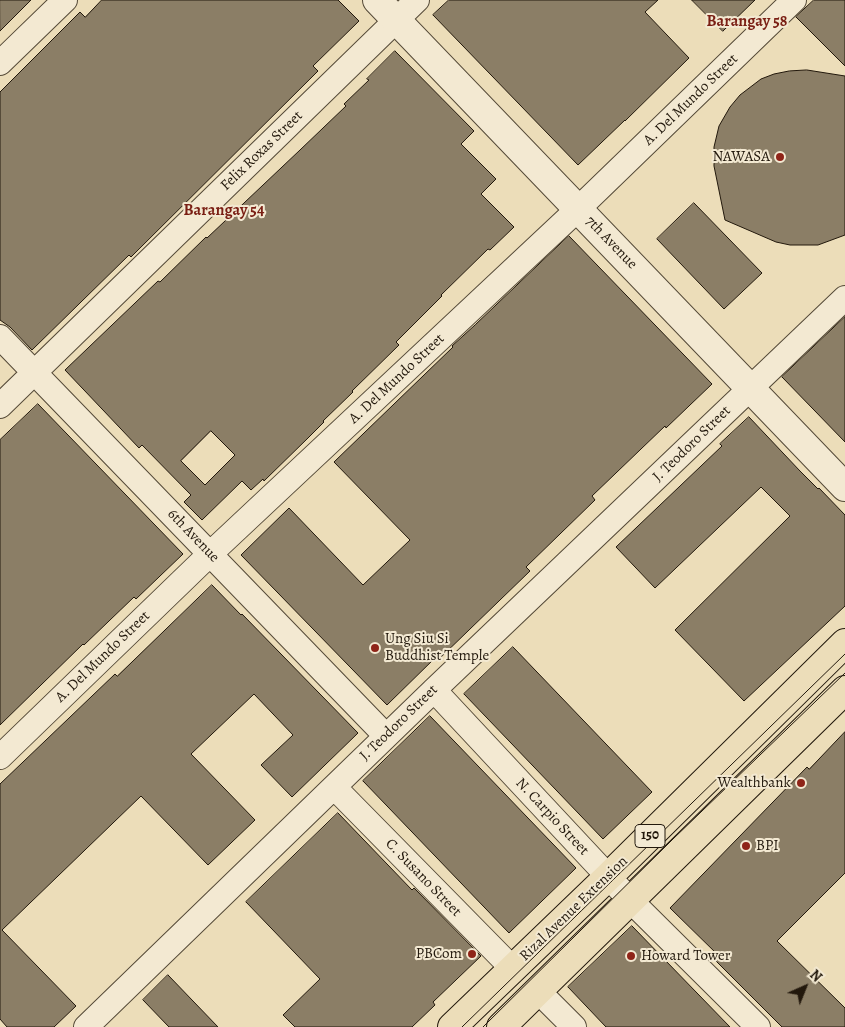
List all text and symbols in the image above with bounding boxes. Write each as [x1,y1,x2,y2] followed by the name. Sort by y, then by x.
[706,12,788,32] district label: Barangay 58
[640,50,742,150] street label: A. Del Mundo Street
[217,107,307,195] street label: Felix Roxas Street
[712,148,770,166] place label: NAWASA
[774,151,786,163] marker: NAWASA
[184,201,264,221] district label: Barangay 54
[581,213,641,273] street label: 7th Avenue
[345,330,449,428] street label: A. Del Mundo Street
[649,402,735,486] street label: J. Teodoro Street
[163,505,223,567] street label: 6th Avenue
[52,607,154,707] street label: A. Del Mundo Street
[385,630,489,665] place label: Ung Siu Si Buddhist Temple
[369,642,381,654] marker: Ung Siu Si Buddhist Temple
[356,681,442,765] street label: J. Teodoro Street
[511,774,593,860] street label: N. Carpio Street
[718,774,791,792] place label: Wealthbank
[795,777,807,789] marker: Wealthbank
[635,824,665,848] road number: 150
[381,835,465,921] street label: C. Susano Street
[756,837,779,855] place label: BPI
[740,840,752,852] marker: BPI
[516,853,632,965] street label: Rizal Avenue Extension
[416,945,462,963] place label: PBCom
[641,947,731,965] place label: Howard Tower
[466,948,478,960] marker: PBCom
[625,950,637,962] marker: Howard Tower
[780,962,830,1012] north arrow
[805,965,826,986] text: N

